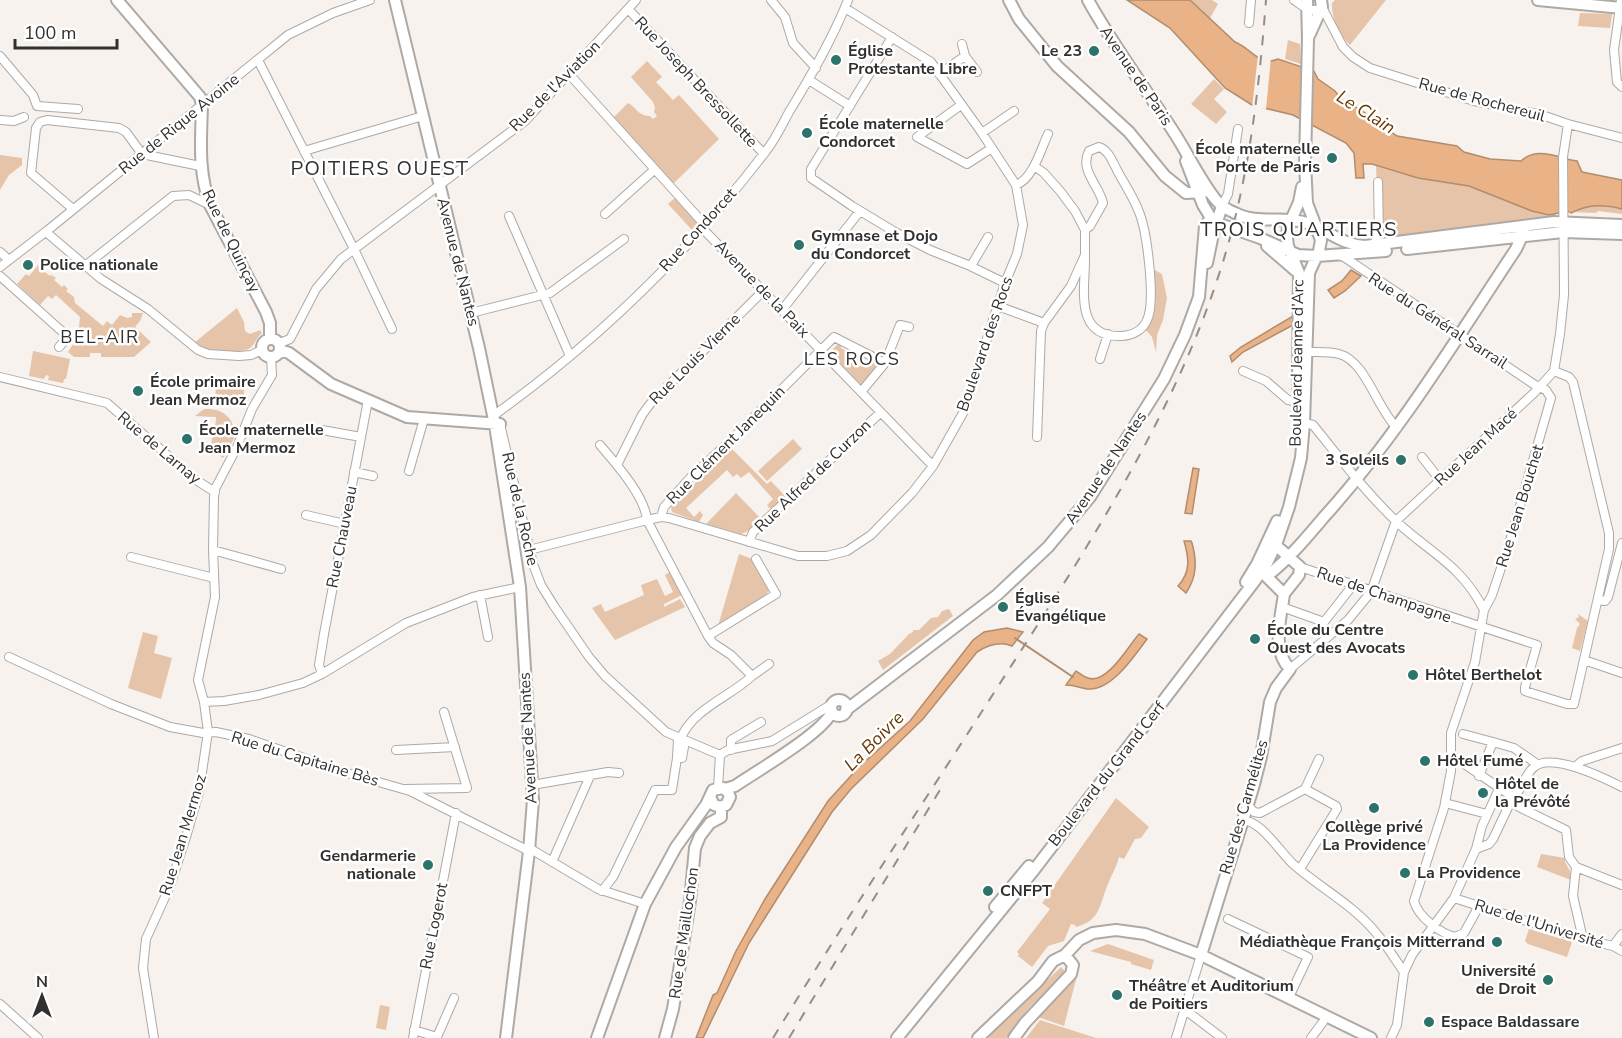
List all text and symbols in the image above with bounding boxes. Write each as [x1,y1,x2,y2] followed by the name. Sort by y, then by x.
[15,12,117,50] scale bar
[629,12,763,152] street label: Rue Joseph Bressollette
[24,21,76,45] text: 100 m
[1094,22,1178,130] street label: Avenue de Paris
[504,35,606,137] street label: Rue de l'Aviation
[848,40,977,80] place label: Église Protestante Libre
[1041,40,1082,62] place label: Le 23
[1087,44,1101,58] marker: Le 23
[829,53,843,67] marker: Église Protestante Libre
[114,69,244,179] street label: Rue de Rique Avoine
[1416,73,1548,128] street label: Rue de Rochereuil
[1332,85,1400,139] water label: Le Clain
[819,113,944,153] place label: École maternelle Condorcet
[800,126,814,140] marker: École maternelle Condorcet
[1195,138,1320,178] place label: École maternelle Porte de Paris
[1325,151,1339,165] marker: École maternelle Porte de Paris
[291,155,470,182] district label: POITIERS OUEST
[654,183,742,277] street label: Rue Condorcet
[197,186,266,297] street label: Rue de Quinçay
[431,195,485,329] street label: Avenue de Nantes
[1200,216,1398,243] district label: TROIS QUARTIERS
[811,225,938,265] place label: Gymnase et Dojo du Condorcet
[710,235,815,343] street label: Avenue de la Paix
[792,238,806,252] marker: Gymnase et Dojo du Condorcet
[40,254,159,276] place label: Police nationale
[21,258,35,272] marker: Police nationale
[1364,268,1512,374] street label: Rue du Général Sarrail
[952,273,1018,415] street label: Boulevard des Rocs
[1285,279,1309,447] street label: Boulevard Jeanne d’Arc
[644,308,746,410] street label: Rue Louis Vierne
[60,325,140,349] district label: BEL-AIR
[804,347,900,371] district label: LES ROCS
[149,371,256,411] place label: École primaire Jean Mermoz
[662,381,790,509] street label: Rue Clément Janequin
[131,384,145,398] marker: École primaire Jean Mermoz
[1430,403,1522,491] street label: Rue Jean Macé
[113,407,206,490] street label: Rue de Larnay
[1060,407,1152,529] street label: Avenue de Nantes
[750,415,876,537] street label: Rue Alfred de Curzon
[198,419,324,459] place label: École maternelle Jean Mermoz
[180,432,194,446] marker: École maternelle Jean Mermoz
[1491,442,1549,570] street label: Rue Jean Bouchet
[1325,449,1389,471] place label: 3 Soleils
[496,450,544,568] street label: Rue de la Roche
[1394,453,1408,467] marker: 3 Soleils
[321,484,363,590] street label: Rue Chauveau
[1314,562,1454,628] street label: Rue de Champagne
[1015,587,1106,627] place label: Église Évangélique
[996,600,1010,614] marker: Église Évangélique
[1267,619,1405,659] place label: École du Centre Ouest des Avocats
[1248,632,1262,646] marker: École du Centre Ouest des Avocats
[1425,664,1542,686] place label: Hôtel Berthelot
[1406,668,1420,682] marker: Hôtel Berthelot
[514,672,542,804] street label: Avenue de Nantes
[1043,696,1171,851] street label: Boulevard du Grand Cerf
[839,706,909,776] water label: La Boivre
[228,726,382,792] street label: Rue du Capitaine Bès
[1214,737,1274,877] street label: Rue des Carmélites
[1437,750,1524,772] place label: Hôtel Fumé
[1418,754,1432,768] marker: Hôtel Fumé
[154,772,212,898] street label: Rue Jean Mermoz
[1495,773,1571,813] place label: Hôtel de la Prévôté
[1476,786,1490,800] marker: Hôtel de la Prévôté
[1367,801,1381,815] marker: Collège privé La Providence
[1322,816,1426,856] place label: Collège privé La Providence
[320,845,416,885] place label: Gendarmerie nationale
[421,858,435,872] marker: Gendarmerie nationale
[1417,862,1521,884] place label: La Providence
[664,866,704,1000] street label: Rue de Maillochon
[1398,866,1412,880] marker: La Providence
[415,880,453,971] street label: Rue Logerot
[1000,880,1052,902] place label: CNFPT
[981,884,995,898] marker: CNFPT
[1472,894,1606,954] street label: Rue de l'Université
[1239,931,1485,953] place label: Médiathèque François Mitterrand
[1490,935,1504,949] marker: Médiathèque François Mitterrand
[1461,960,1537,1000] place label: Université de Droit
[12,966,72,1026] north arrow
[36,971,48,993] text: N
[1541,973,1555,987] marker: Université de Droit
[1129,975,1294,1015] place label: Théâtre et Auditorium de Poitiers
[1110,988,1124,1002] marker: Théâtre et Auditorium de Poitiers
[1441,1011,1580,1033] place label: Espace Baldassare
[1422,1015,1436,1029] marker: Espace Baldassare

